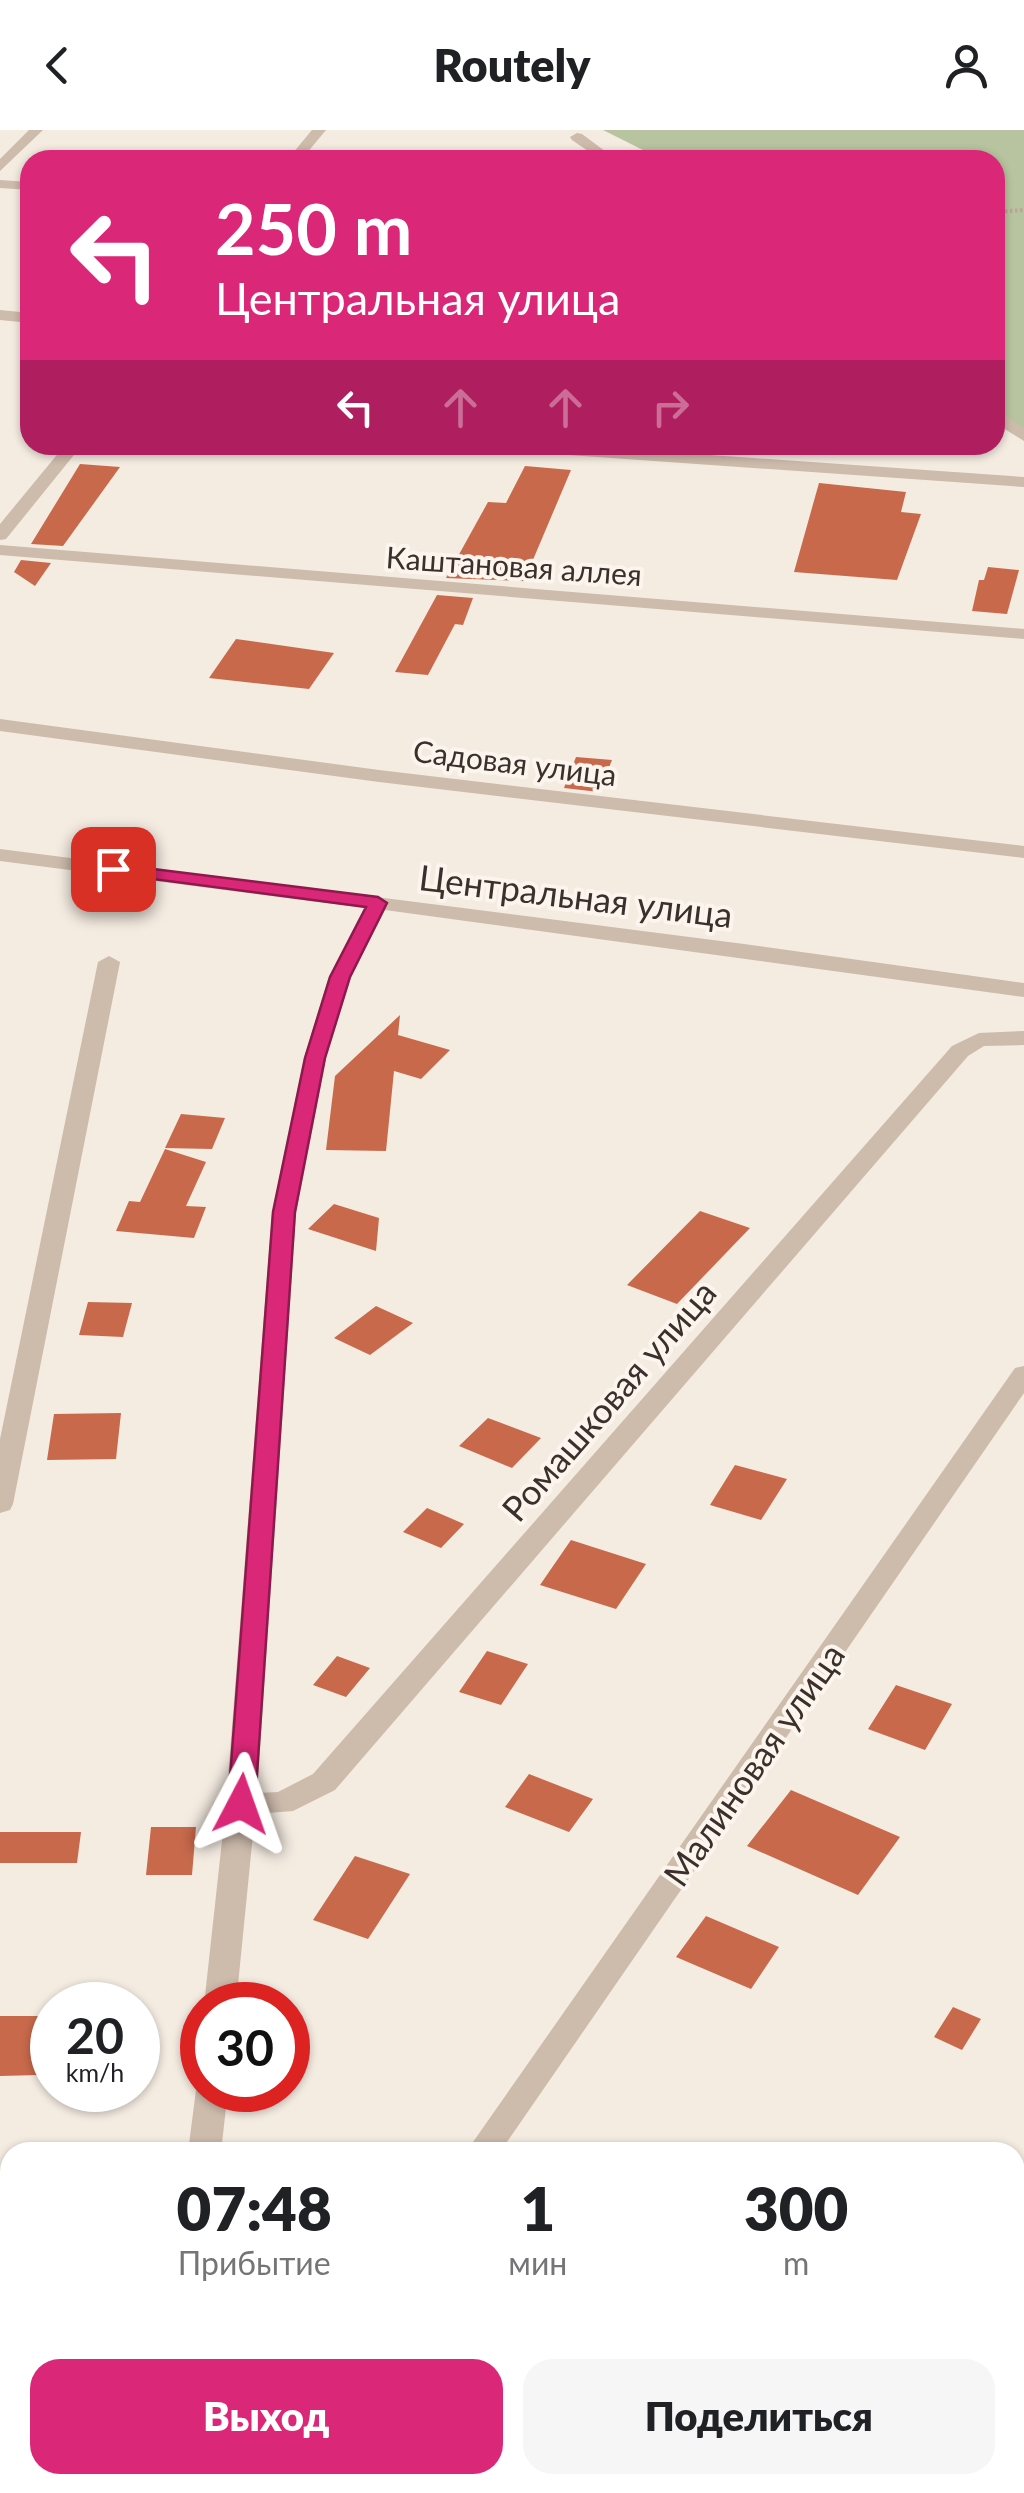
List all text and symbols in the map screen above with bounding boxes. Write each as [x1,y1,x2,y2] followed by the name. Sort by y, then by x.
[30,38,85,93] icon: back
[433,38,591,92] text: Routely
[939,38,994,93] icon: person
[215,186,412,270] text: 250 m
[50,190,180,320] icon: left
[215,271,620,325] text: Центральная улица
[328,380,383,435] icon: left
[433,380,488,435] icon: ahead
[538,380,593,435] icon: ahead
[643,380,698,435] icon: right
[385,538,643,592] street label: Каштановая аллея
[411,732,619,792] street label: Садовая улица
[71,827,156,912] pin
[86,842,141,897] icon: arrive
[417,855,735,935] street label: Центральная улица
[492,1271,724,1529] street label: Ромашковая улица
[654,1635,852,1893] street label: Малиновая улица
[189,1752,293,1856] position arrow
[180,1982,310,2112] speed limit sign: 30
[66,2005,124,2065] text: 20
[66,2057,124,2087] text: km/h
[177,2172,332,2244] text: 07:48
[520,2172,555,2244] text: 1
[744,2172,848,2244] text: 300
[178,2243,331,2282] text: Прибытие
[508,2243,567,2282] text: мин
[783,2243,809,2282] text: m
[30,2359,503,2474] button: Выход
[523,2359,995,2474] button: Поделиться

